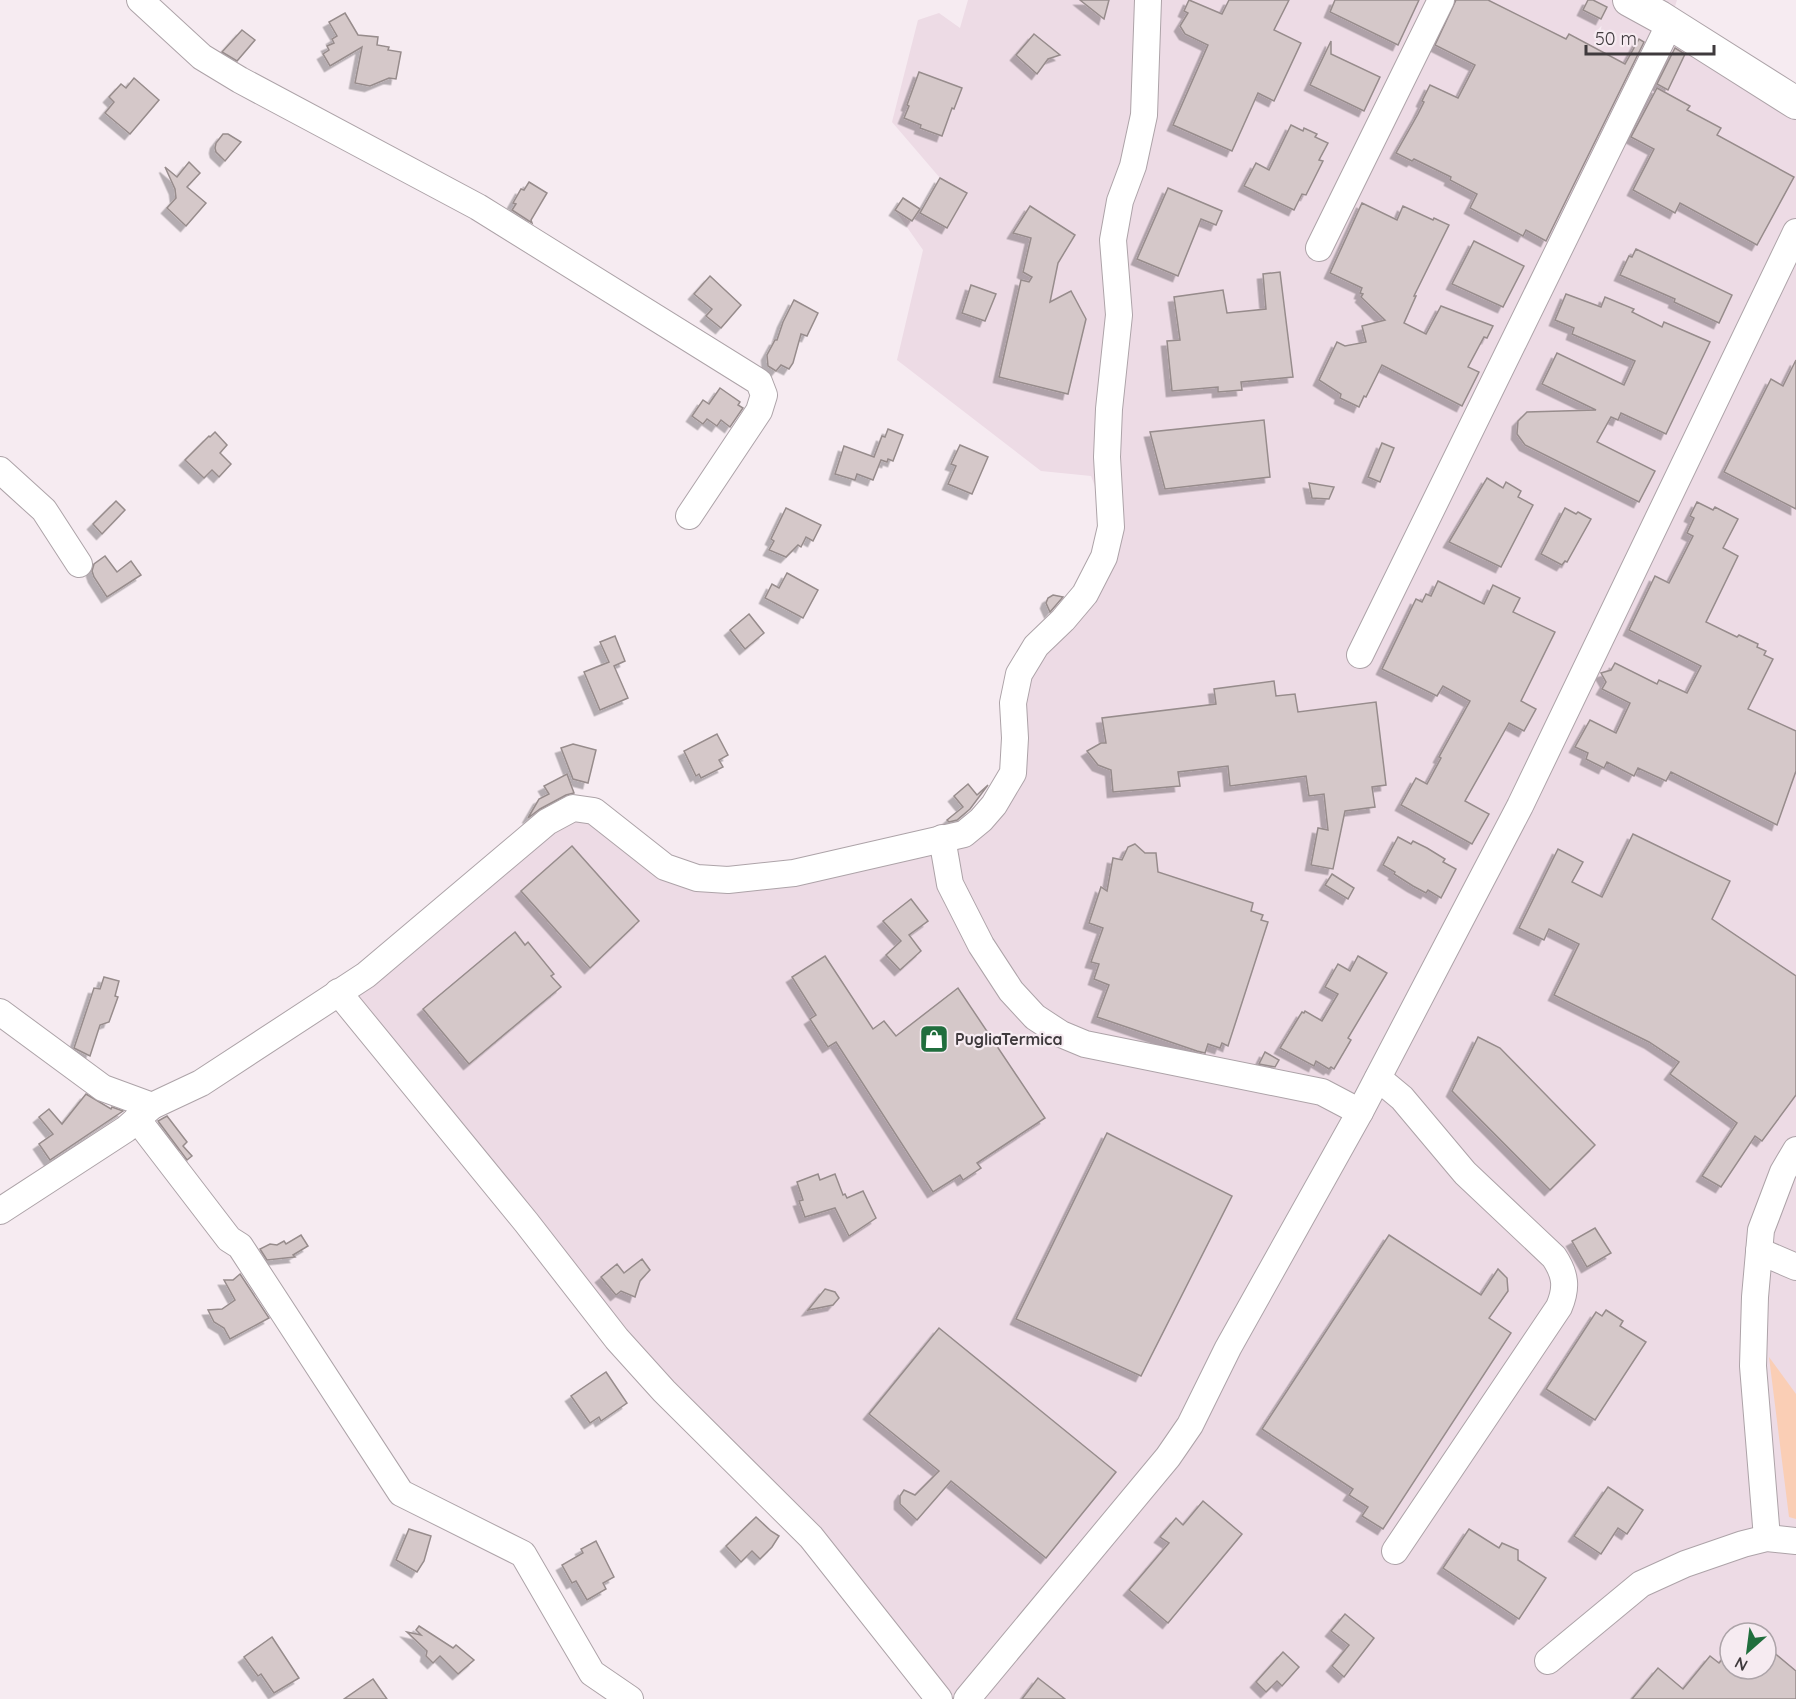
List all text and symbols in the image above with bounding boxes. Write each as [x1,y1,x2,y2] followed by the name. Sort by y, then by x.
[1586,18,1714,56] scale bar
[1595,27,1637,50] text: 50 m
[918,1023,950,1055] shop icon: PugliaTermica
[955,1029,1063,1049] place label: PugliaTermica
[1718,1621,1778,1681] north arrow
[1731,1653,1751,1676] text: N

